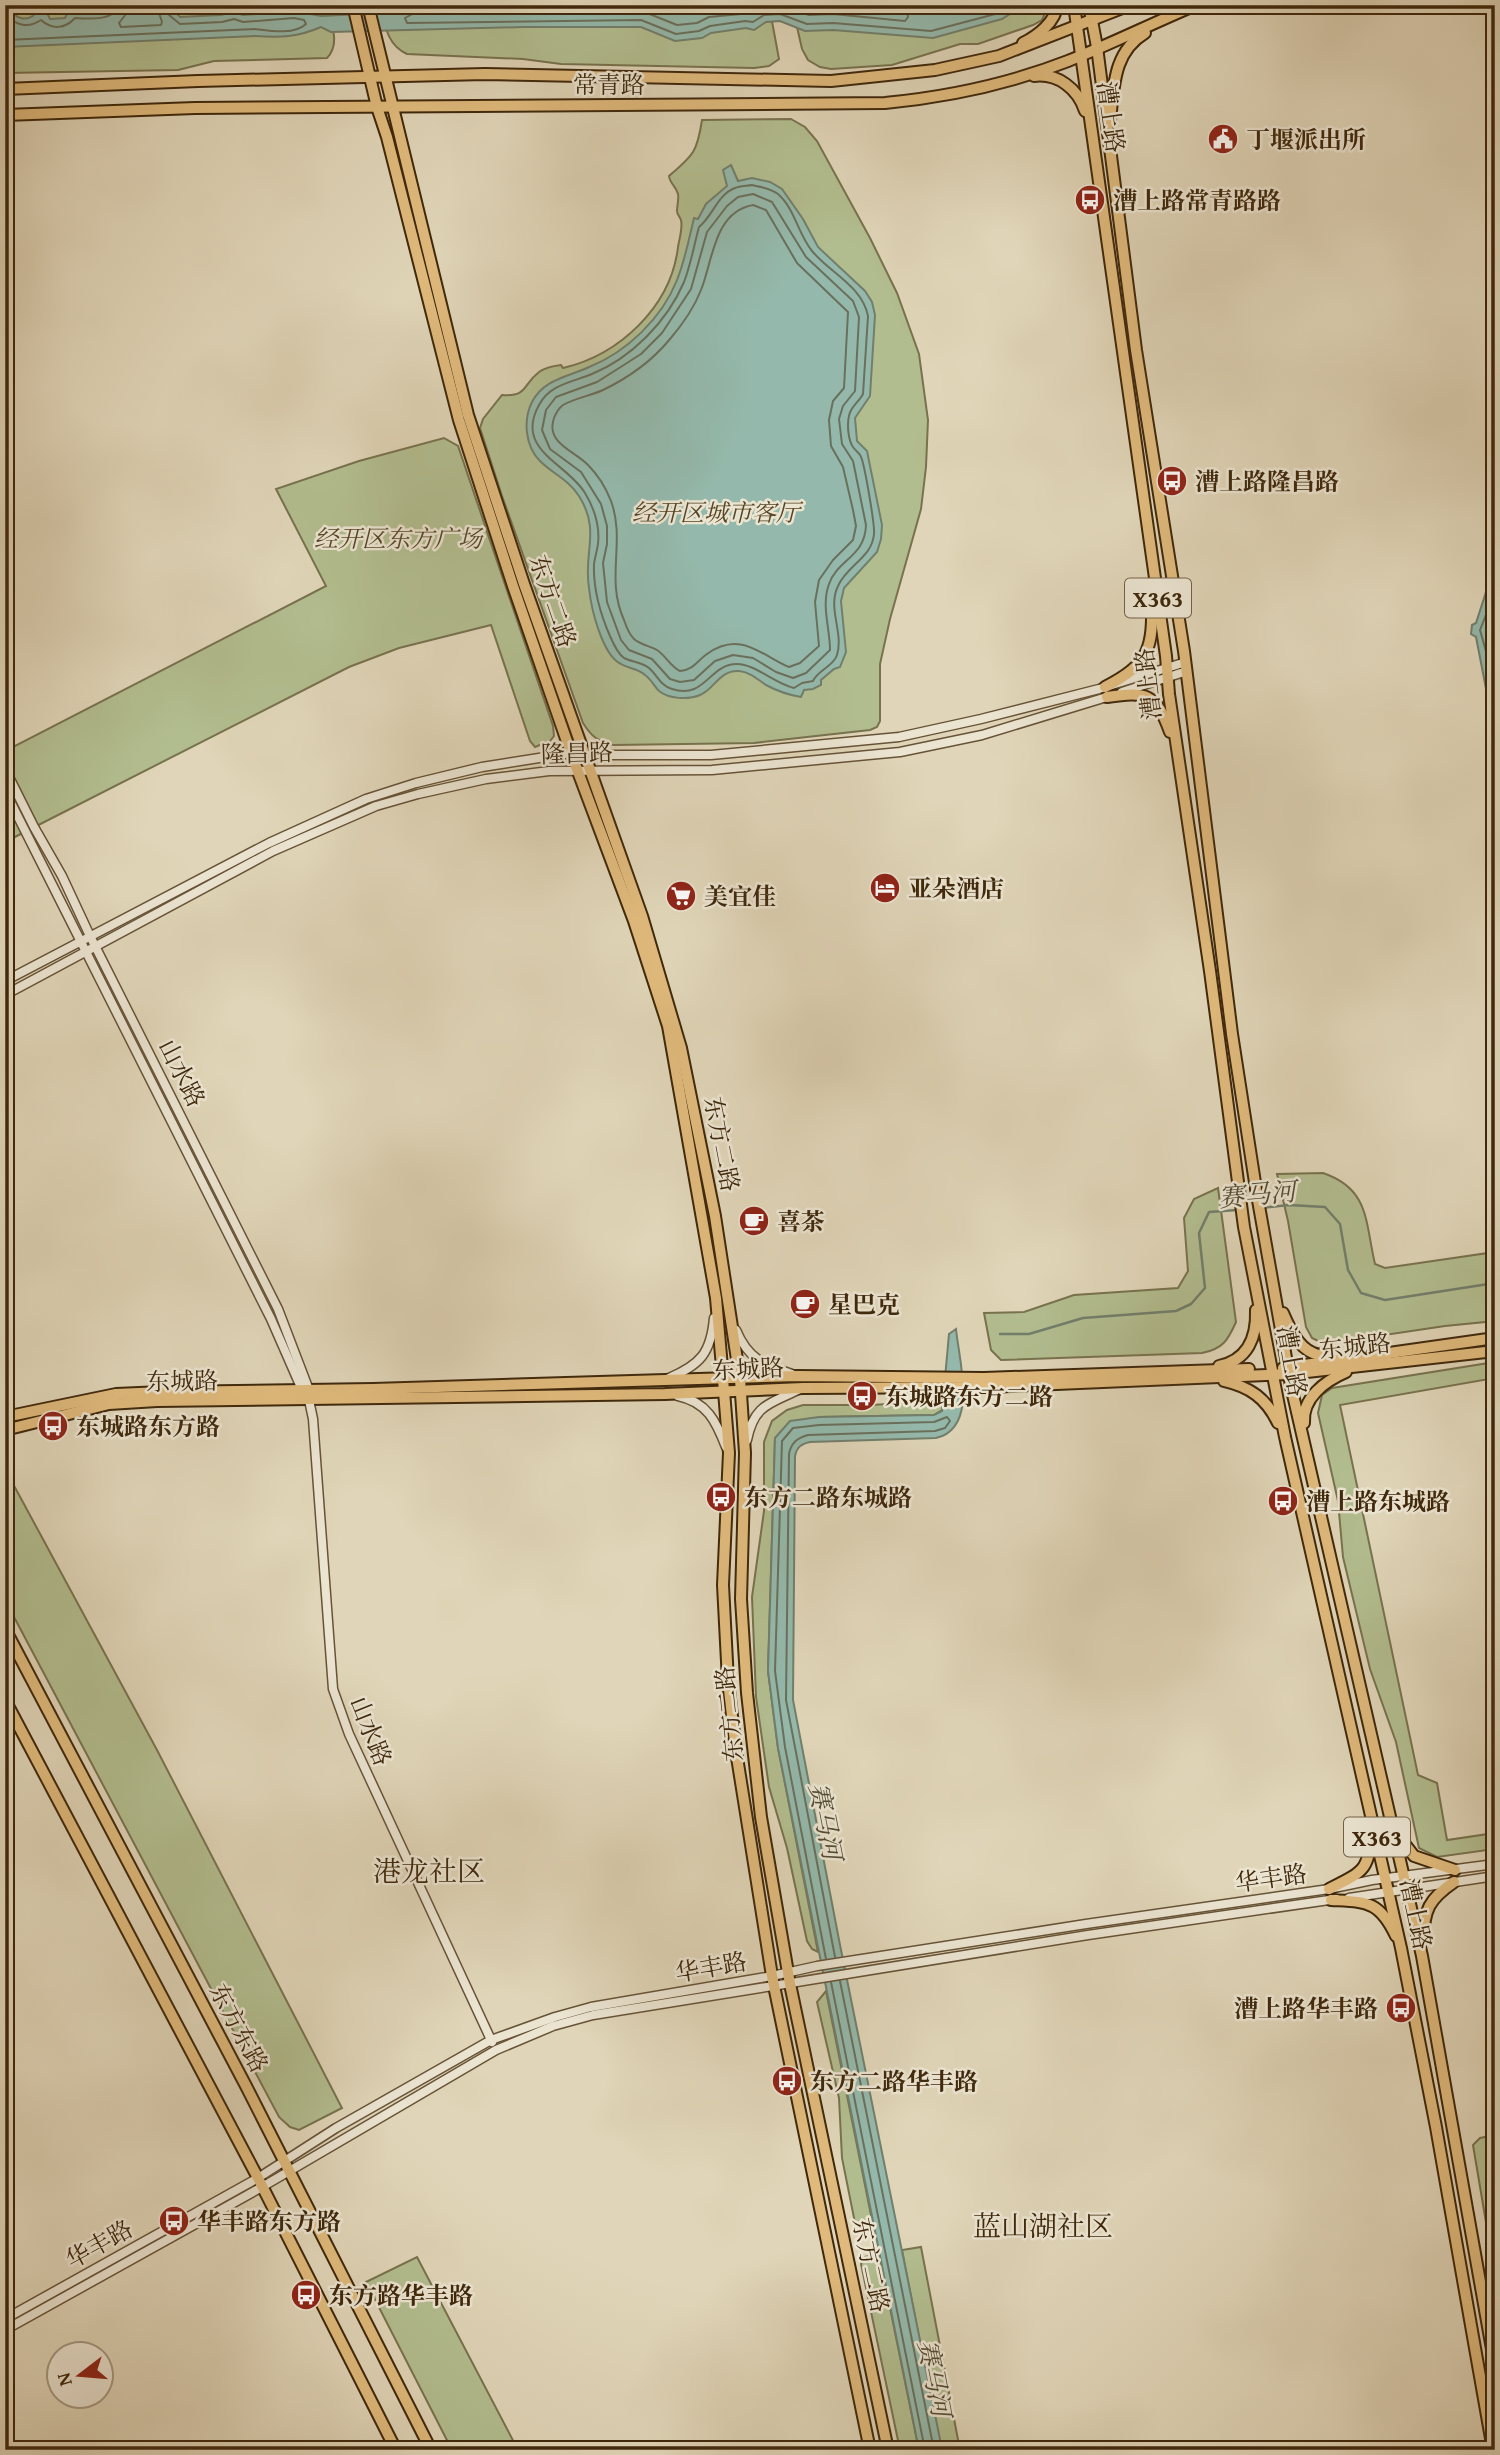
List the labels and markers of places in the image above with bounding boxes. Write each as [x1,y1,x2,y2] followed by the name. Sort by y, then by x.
[1206,122,1240,156] public building icon: 丁堰派出所
[1246,122,1366,157] place label: 丁堰派出所
[1073,183,1107,217] bus stop icon: 漕上路常青路路
[1113,183,1281,218] place label: 漕上路常青路路
[1155,464,1189,498] bus stop icon: 漕上路隆昌路
[1195,464,1339,499] place label: 漕上路隆昌路
[868,871,902,905] hotel icon: 亚朵酒店
[908,871,1004,906] place label: 亚朵酒店
[664,879,698,913] supermarket icon: 美宜佳
[704,879,776,914] place label: 美宜佳
[737,1204,771,1238] cafe icon: 喜茶
[777,1204,825,1239] place label: 喜茶
[788,1287,822,1321] cafe icon: 星巴克
[828,1287,900,1322] place label: 星巴克
[845,1379,879,1413] bus stop icon: 东城路东方二路
[885,1379,1053,1414] place label: 东城路东方二路
[36,1409,70,1443] bus stop icon: 东城路东方路
[76,1409,220,1444] place label: 东城路东方路
[704,1480,738,1514] bus stop icon: 东方二路东城路
[744,1480,912,1515] place label: 东方二路东城路
[1266,1484,1300,1518] bus stop icon: 漕上路东城路
[1306,1484,1450,1519] place label: 漕上路东城路
[1234,1991,1378,2026] place label: 漕上路华丰路
[1384,1991,1418,2025] bus stop icon: 漕上路华丰路
[770,2064,804,2098] bus stop icon: 东方二路华丰路
[810,2064,978,2099] place label: 东方二路华丰路
[157,2204,191,2238] bus stop icon: 华丰路东方路
[197,2204,341,2239] place label: 华丰路东方路
[289,2278,323,2312] bus stop icon: 东方路华丰路
[329,2278,473,2313] place label: 东方路华丰路

